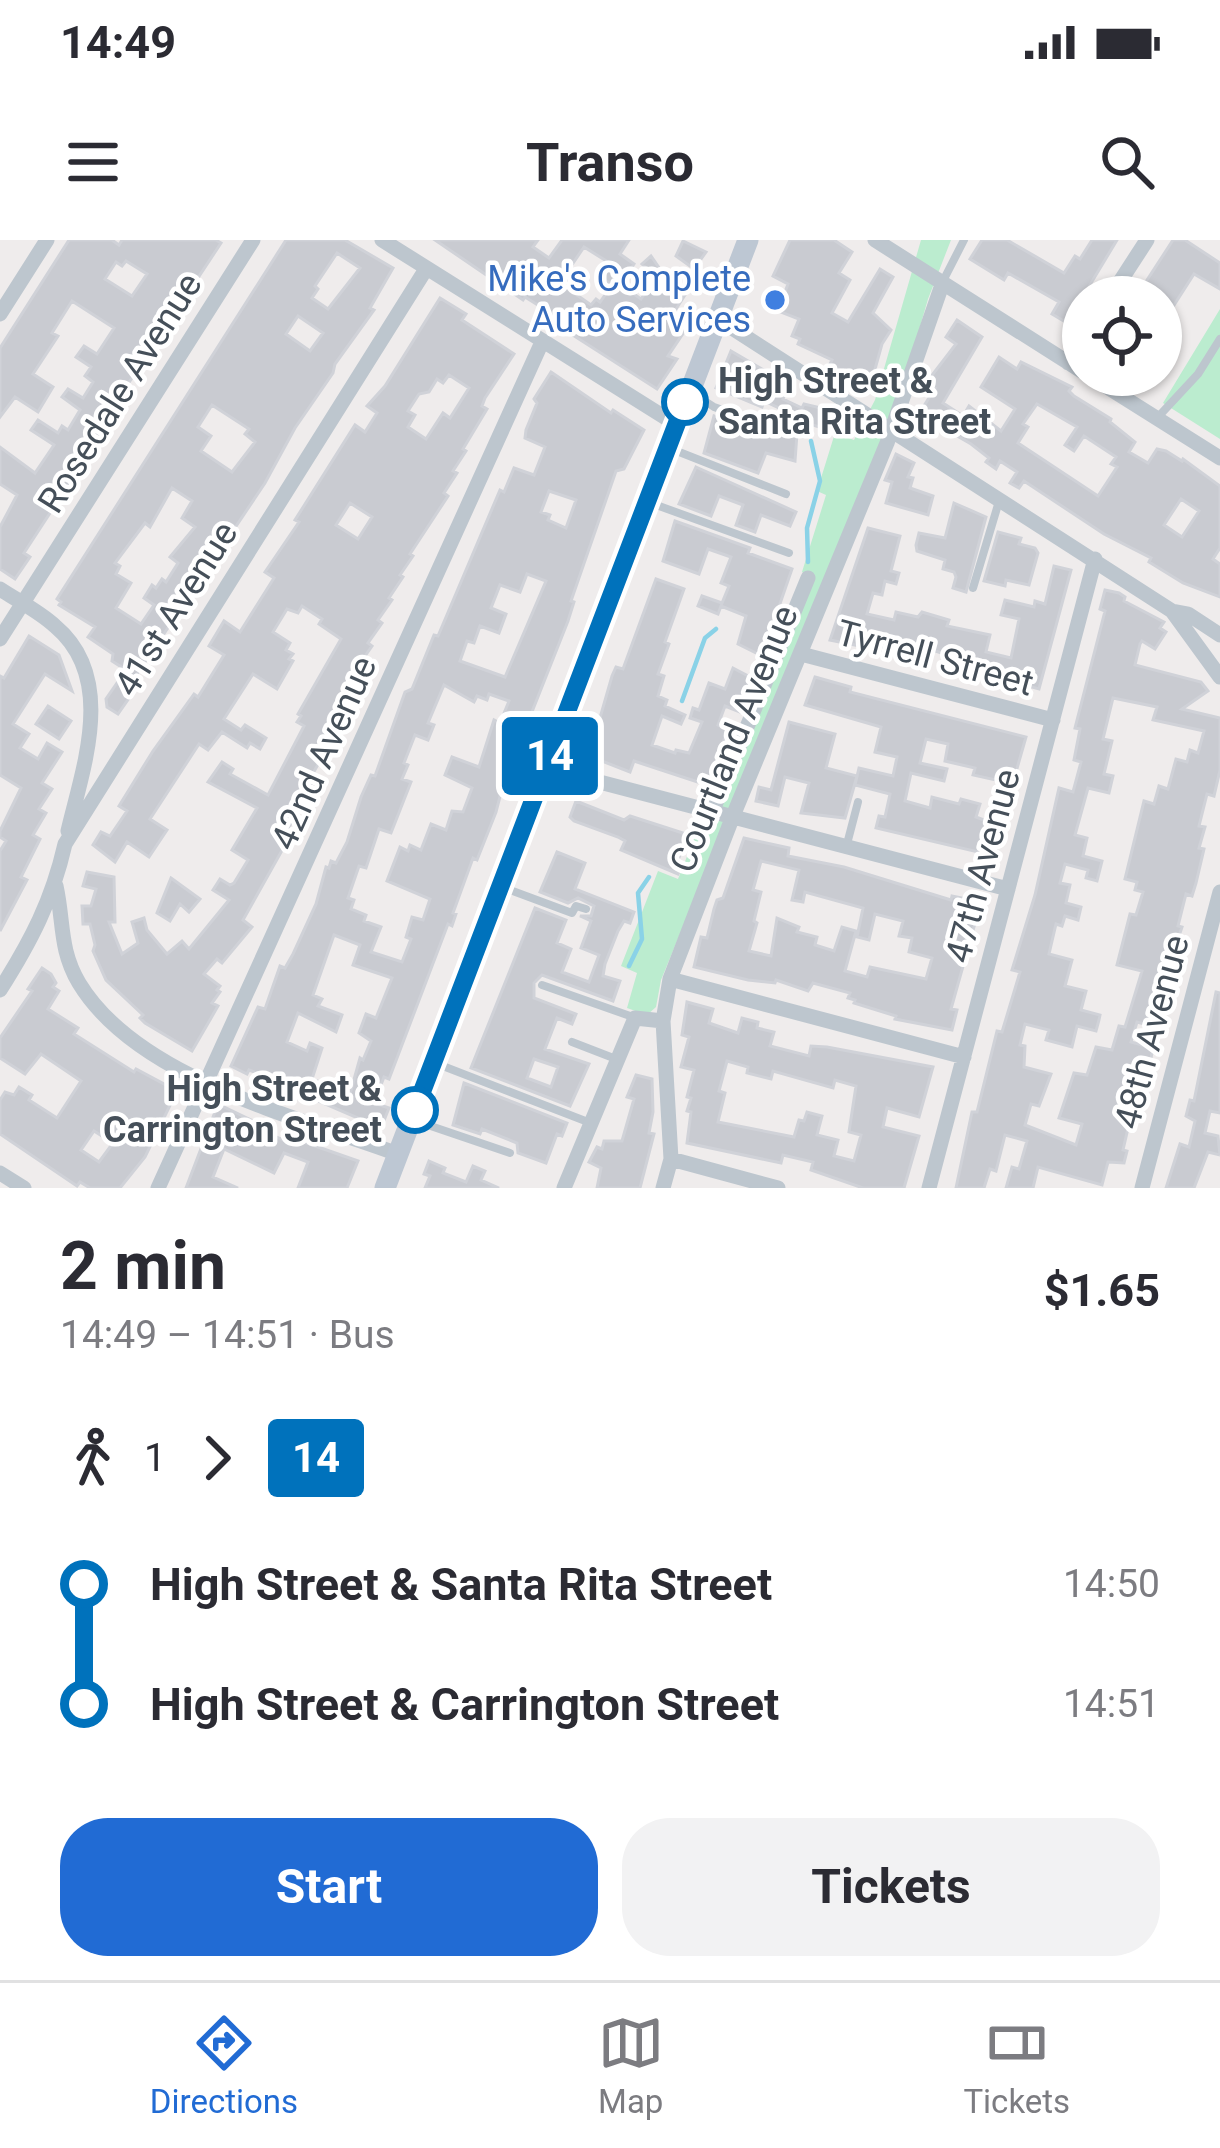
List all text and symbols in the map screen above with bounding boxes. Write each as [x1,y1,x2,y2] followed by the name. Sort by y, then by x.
[60,16,176,69] text: 14:49
[60,129,126,195] icon: menu
[1094,129,1160,195] icon: search
[526,131,694,194] text: Transo
[487,258,751,341] place label: Mike's Complete Auto Services
[29,265,211,521] street label: Rosedale Avenue
[1062,276,1182,396] map controls
[1062,276,1182,396] button: locate
[762,287,788,313] marker: Mike's Complete Auto Services
[718,360,991,443] place label: High Street & Santa Rita Street
[663,380,707,424] marker: High Street & Santa Rita Street
[106,514,246,704] street label: 41st Avenue
[661,600,807,878] street label: Courtland Avenue
[832,612,1038,704] street label: Tyrrell Street
[263,650,385,856] street label: 42nd Avenue
[496,717,604,795] line badge: 14
[526,731,574,780] text: 14
[937,765,1029,967] street label: 47th Avenue
[1106,931,1198,1133] street label: 48th Avenue
[103,1068,382,1151] place label: High Street & Carrington Street
[393,1088,437,1132] marker: High Street & Carrington Street
[60,1228,226,1305] text: 2 min
[1044,1264,1160,1317] text: $1.65
[60,1312,395,1358] text: 14:49 – 14:51 · Bus
[60,1425,126,1491] icon: walk
[184,1425,250,1491] icon: forward
[292,1433,340,1482] text: 14
[144,1435,166,1481] text: 1
[150,1558,772,1611] text: High Street & Santa Rita Street
[1063,1561,1160,1607] text: 14:50
[150,1678,779,1731] text: High Street & Carrington Street
[1063,1681,1160,1727] text: 14:51
[60,1818,598,1956] button: Start
[622,1818,1160,1956] button: Tickets
[150,2010,298,2121] tab: Directions
[598,2010,664,2121] tab: Map
[963,2010,1070,2121] tab: Tickets

